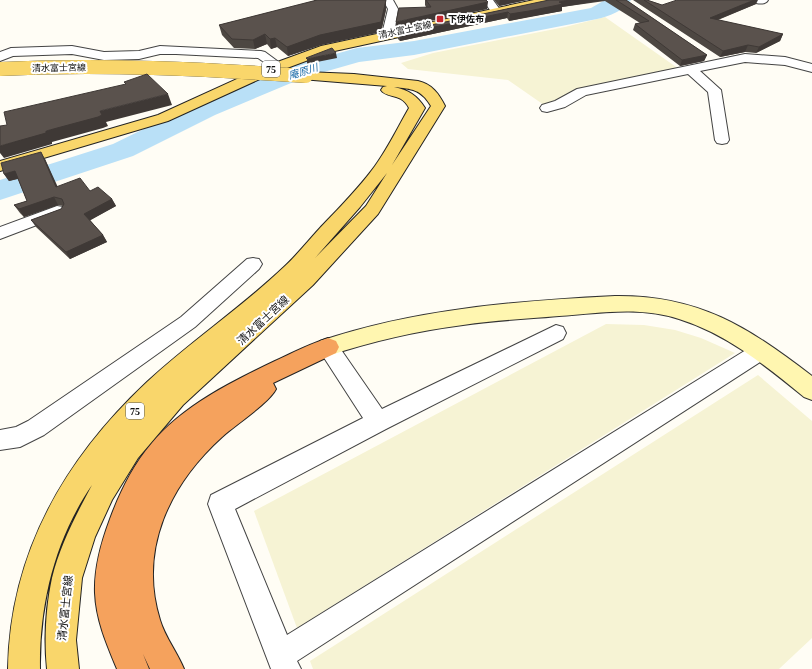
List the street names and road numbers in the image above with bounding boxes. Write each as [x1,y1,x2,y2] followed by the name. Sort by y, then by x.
[378,19,433,41] street label: 清水富士宮線
[262,61,280,77] road number: 75
[32,63,87,73] street label: 清水富士宮線
[235,293,291,347] street label: 清水富士宮線
[126,403,144,419] road number: 75
[56,575,74,641] street label: 清水富士宮線

